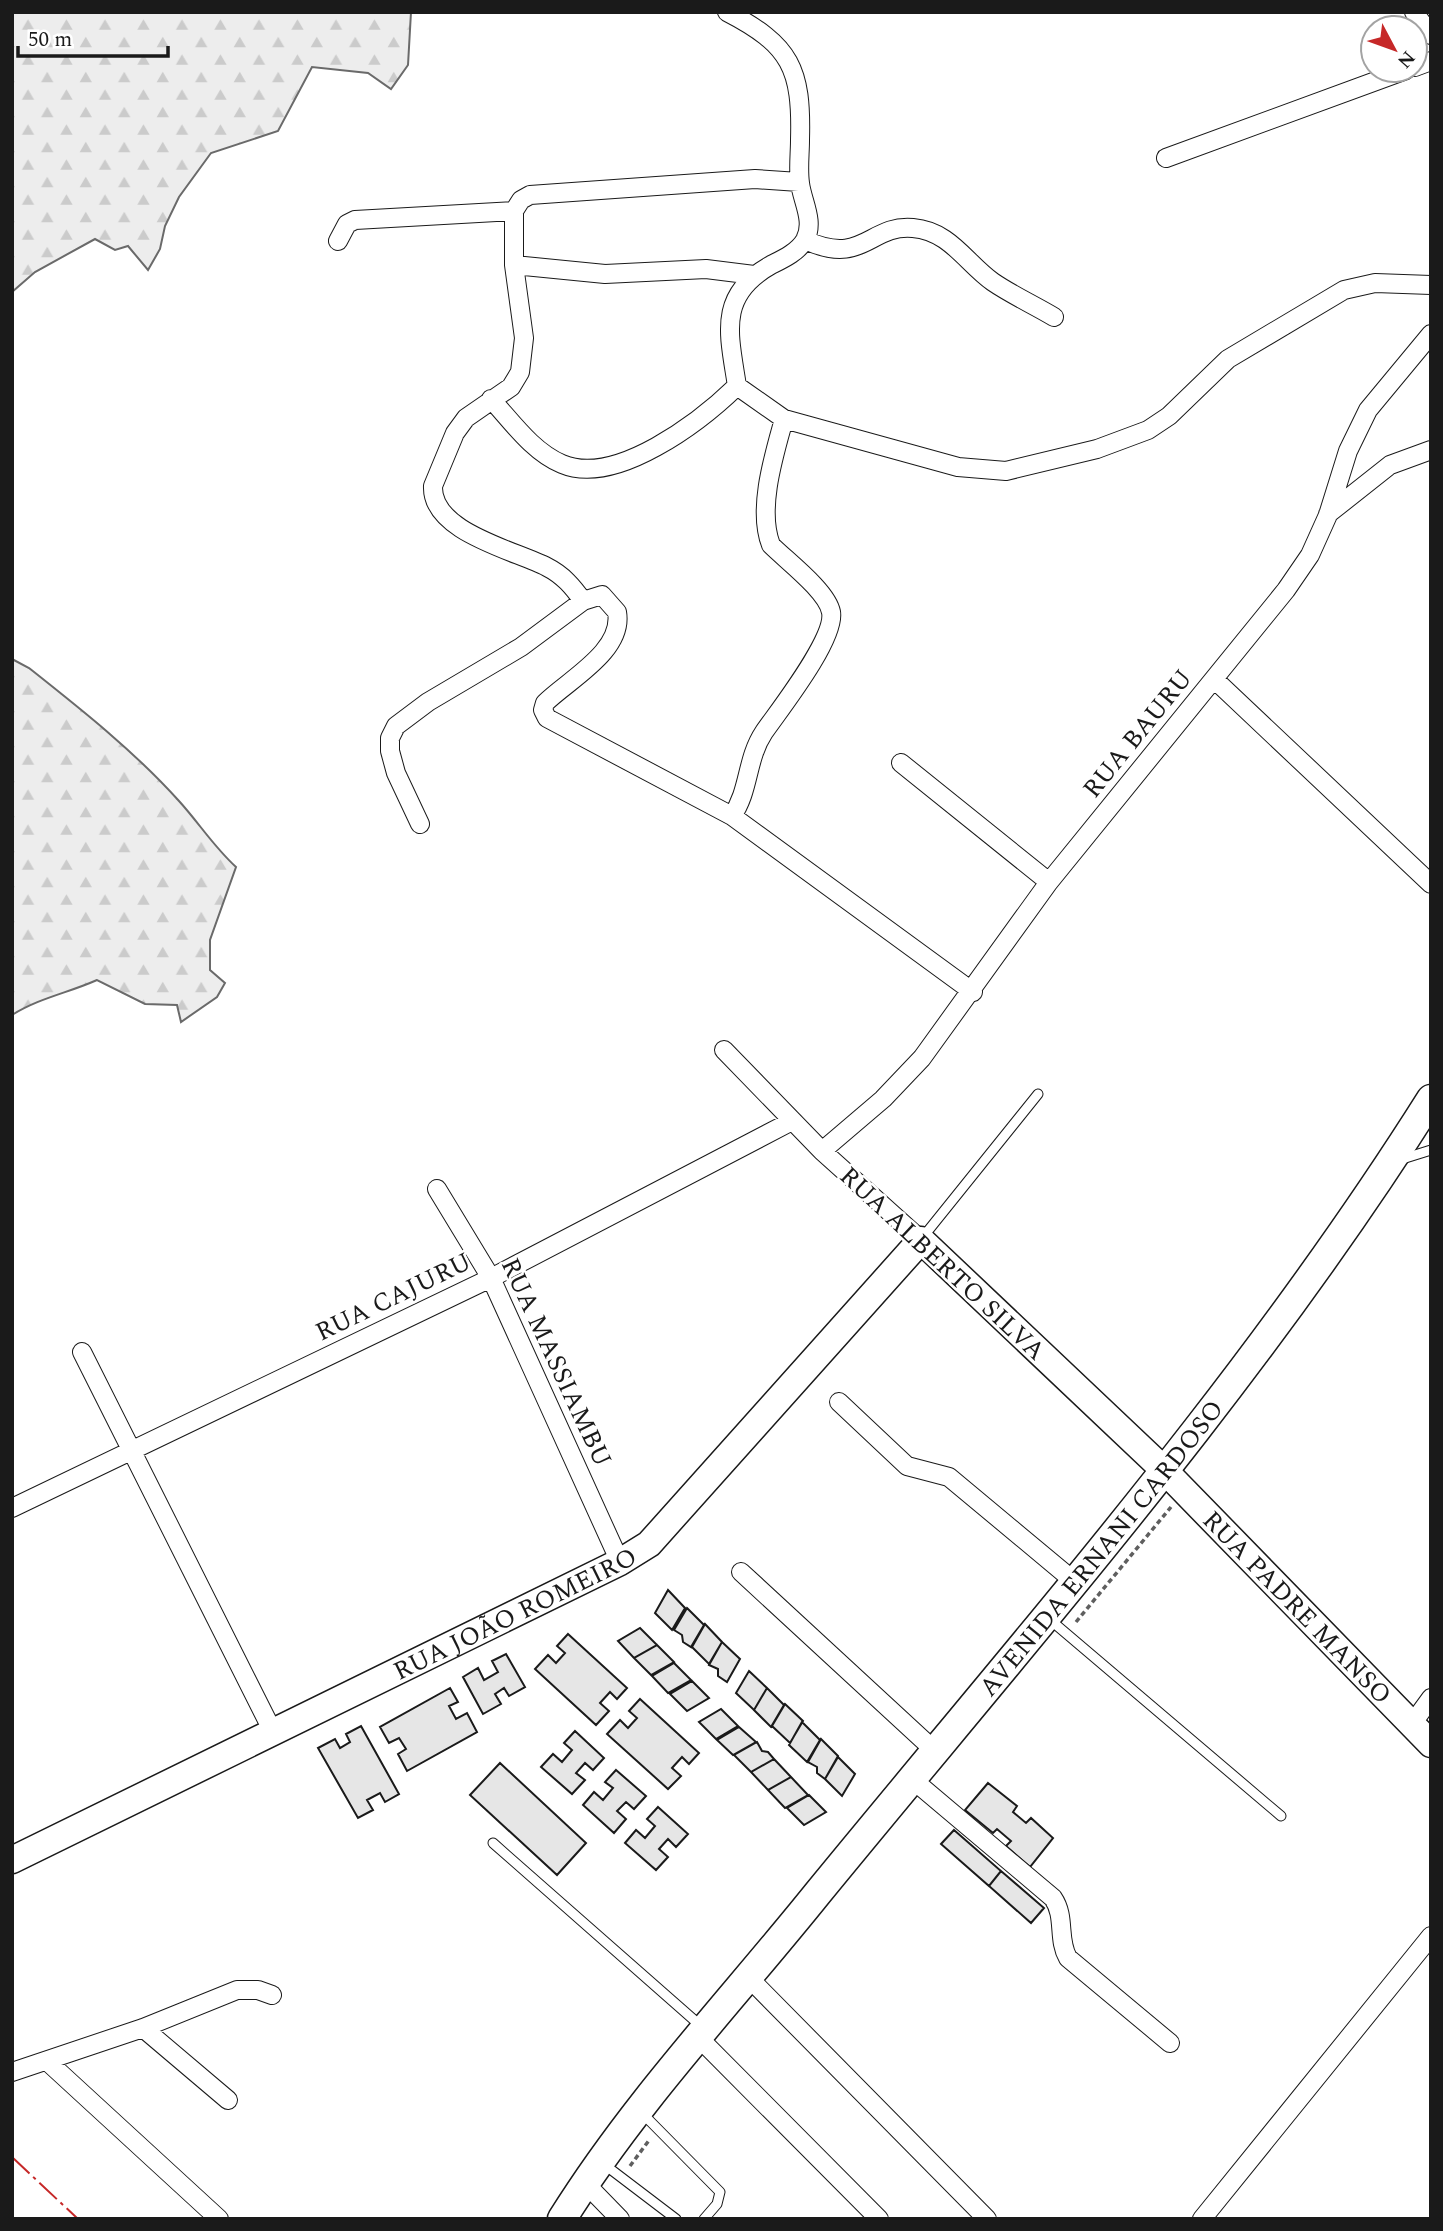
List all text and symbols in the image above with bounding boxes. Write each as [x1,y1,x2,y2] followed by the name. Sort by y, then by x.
[18,14,168,58] scale bar
[1359,14,1429,84] north arrow
[28,24,72,56] text: 50 m
[1390,44,1422,75] text: N
[1073,660,1203,807] street label: RUA BAURU
[830,1157,1055,1370] street label: RUA ALBERTO SILVA
[309,1242,478,1352] street label: RUA CAJURU
[490,1251,622,1474] street label: RUA MASSIAMBU
[969,1391,1234,1706] street label: AVENIDA ERNANI CARDOSO
[1193,1501,1401,1714] street label: RUA PADRE MANSO
[386,1537,645,1691] street label: RUA JOÃO ROMEIRO

